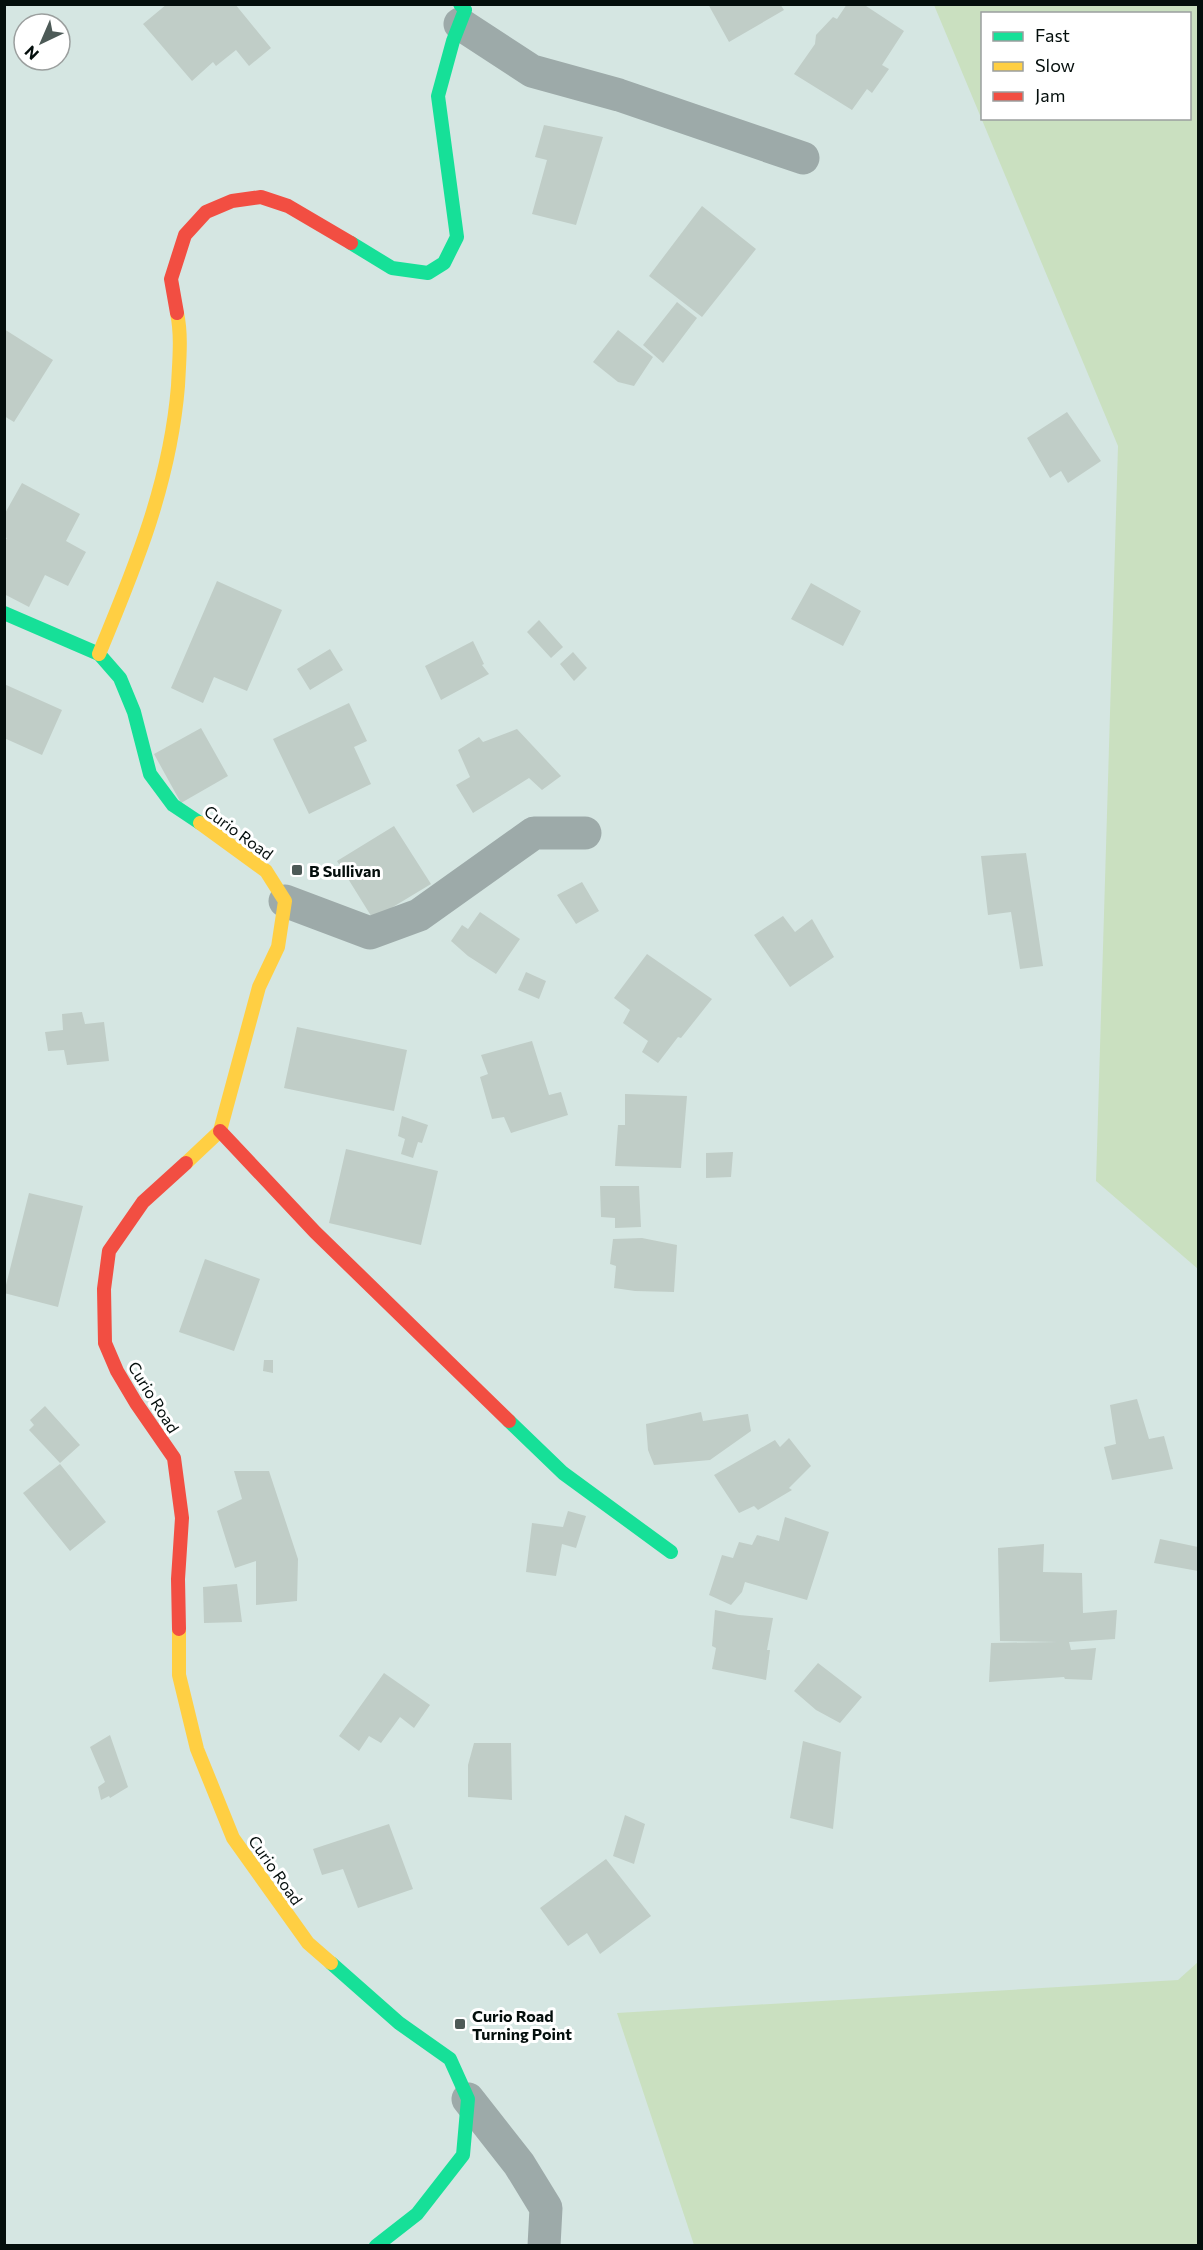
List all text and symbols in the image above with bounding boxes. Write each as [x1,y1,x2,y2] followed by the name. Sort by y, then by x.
[12,12,72,72] north arrow
[981,12,1191,120] legend
[1035,24,1070,46] text: Fast
[20,42,42,64] text: N
[1035,54,1075,76] text: Slow
[1035,84,1065,106] text: Jam
[201,801,277,863] street label: Curio Road
[309,861,381,880] place label: B Sullivan
[290,863,304,877] marker: B Sullivan
[125,1358,183,1436] street label: Curio Road
[245,1832,307,1908] street label: Curio Road
[472,2006,572,2043] place label: Curio Road Turning Point
[453,2017,467,2031] marker: Curio Road Turning Point

